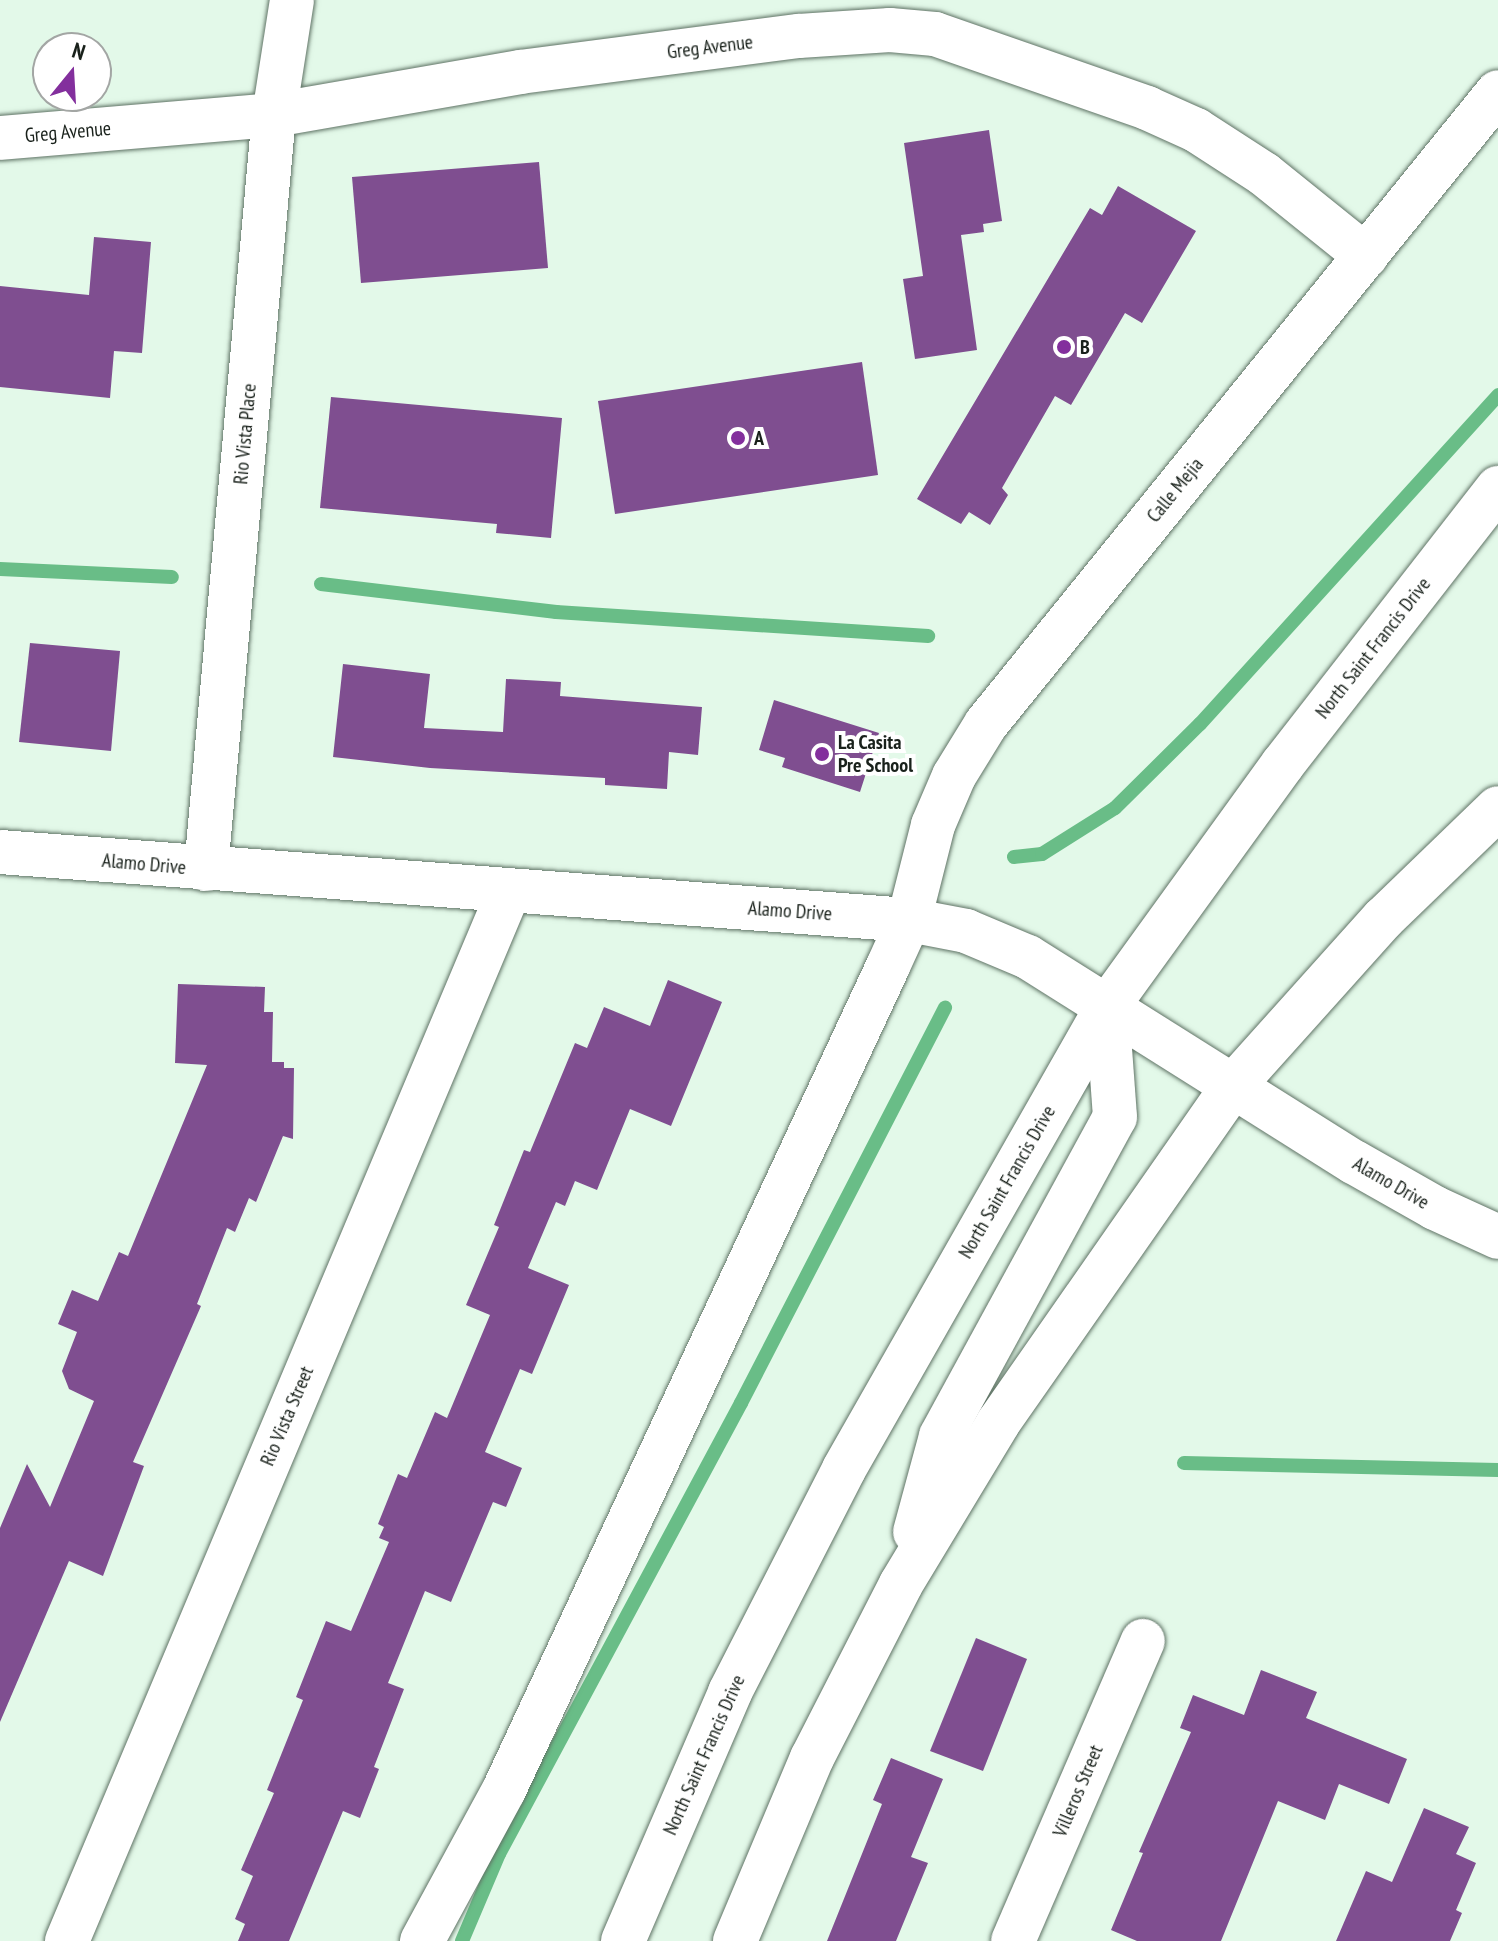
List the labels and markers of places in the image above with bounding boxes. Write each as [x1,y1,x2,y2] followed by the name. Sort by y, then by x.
[1080,335,1090,359] place label: B
[1055,338,1073,356] marker: B
[754,426,764,450] place label: A
[729,429,747,447] marker: A
[838,730,913,777] place label: La Casita Pre School
[813,745,831,763] marker: La Casita Pre School

